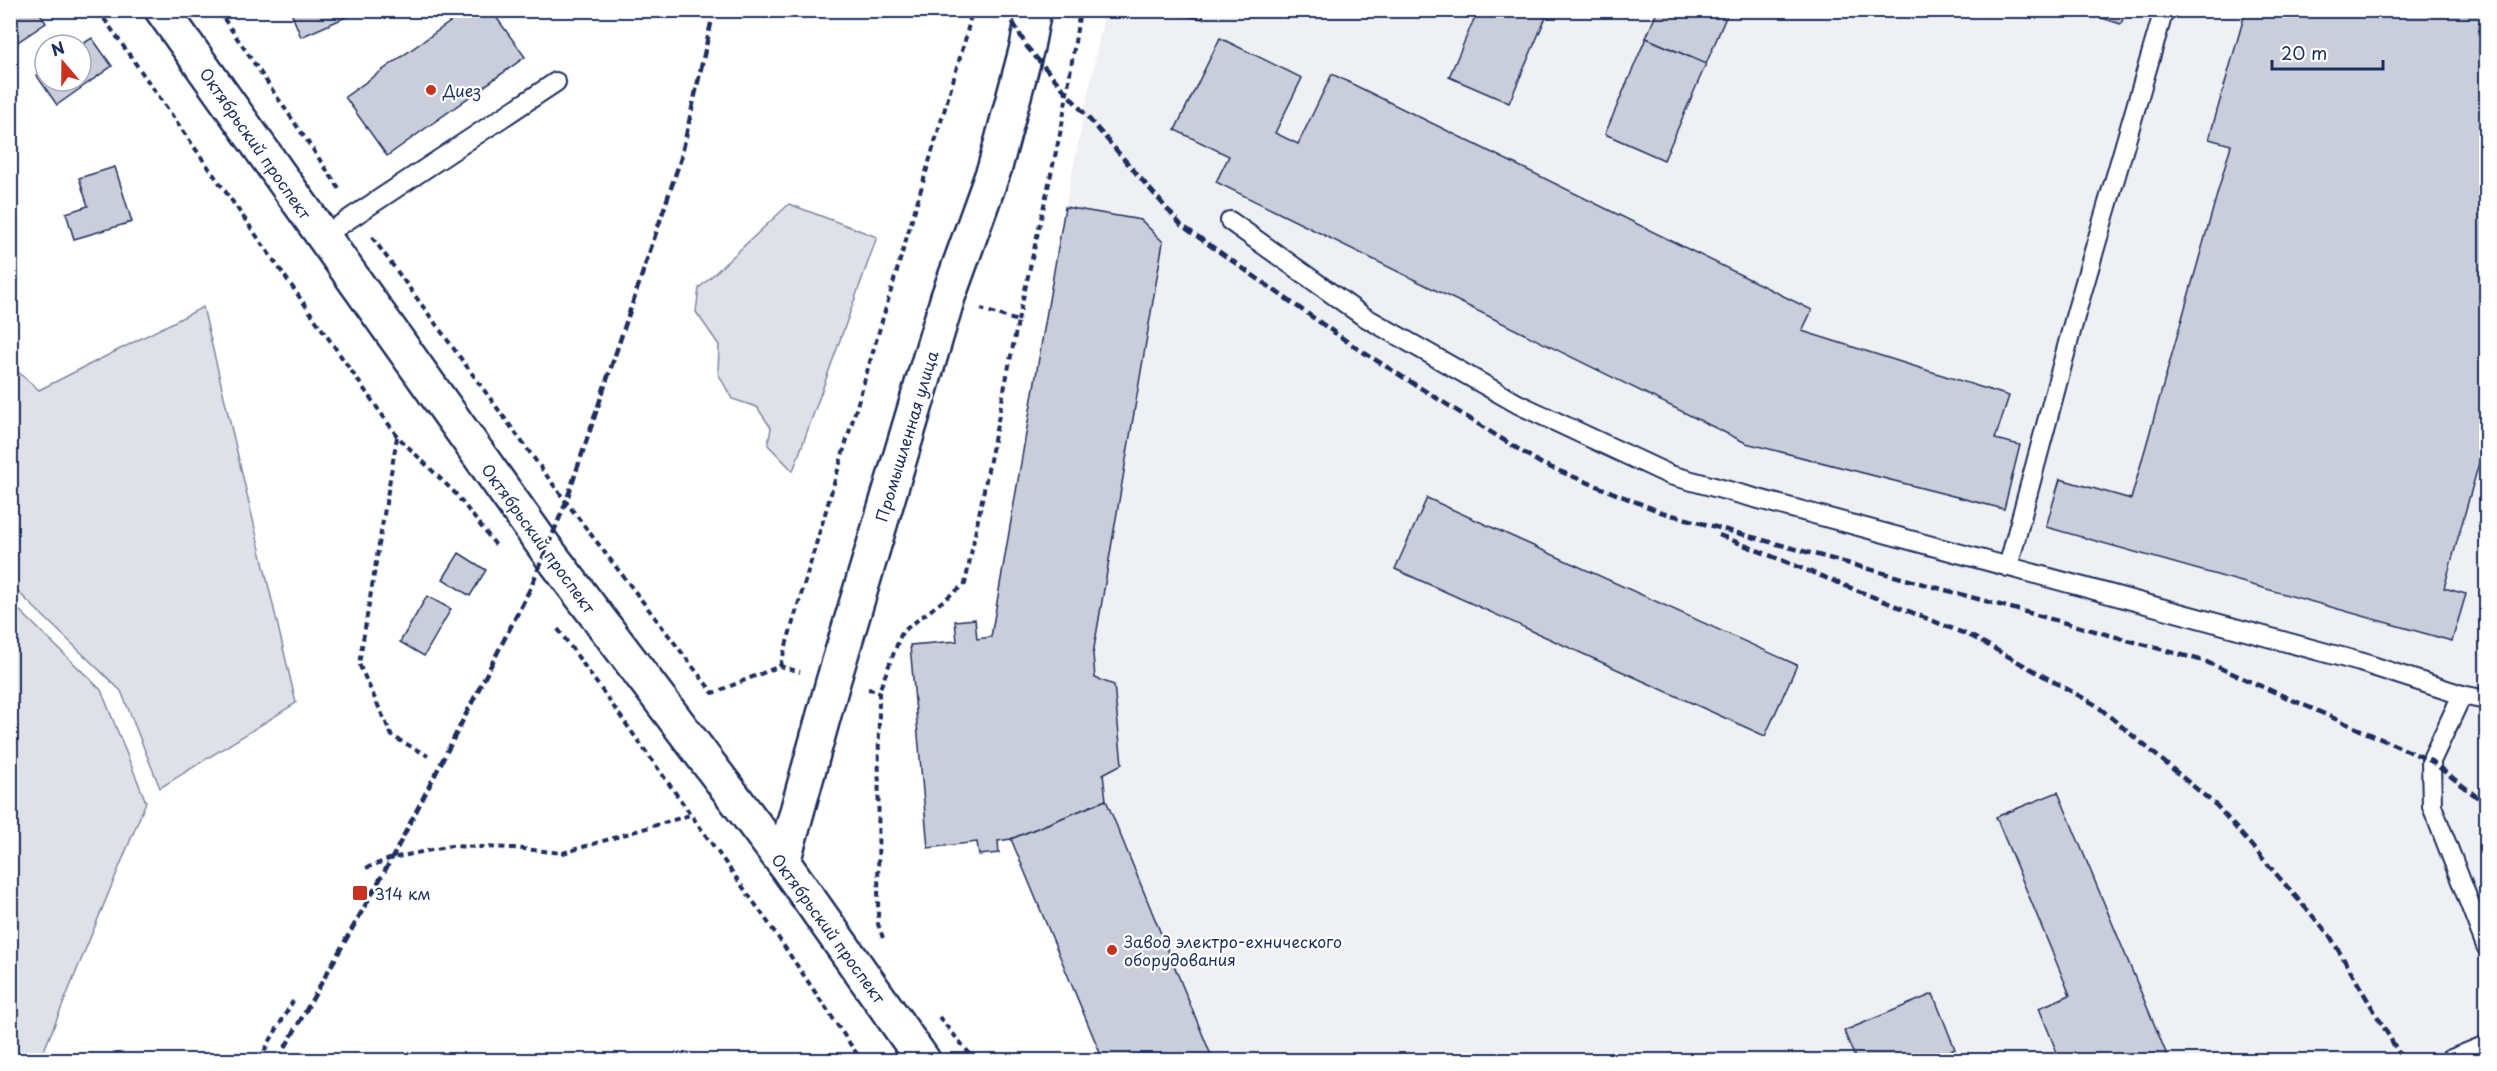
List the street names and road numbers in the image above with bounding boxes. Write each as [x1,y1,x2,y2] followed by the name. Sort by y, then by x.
[195,62,318,224] street label: Октябрьский проспект
[869,348,943,524] street label: Промышленная улица
[476,458,602,618] street label: Октябрьский проспект
[766,848,892,1008] street label: Октябрьский проспект

